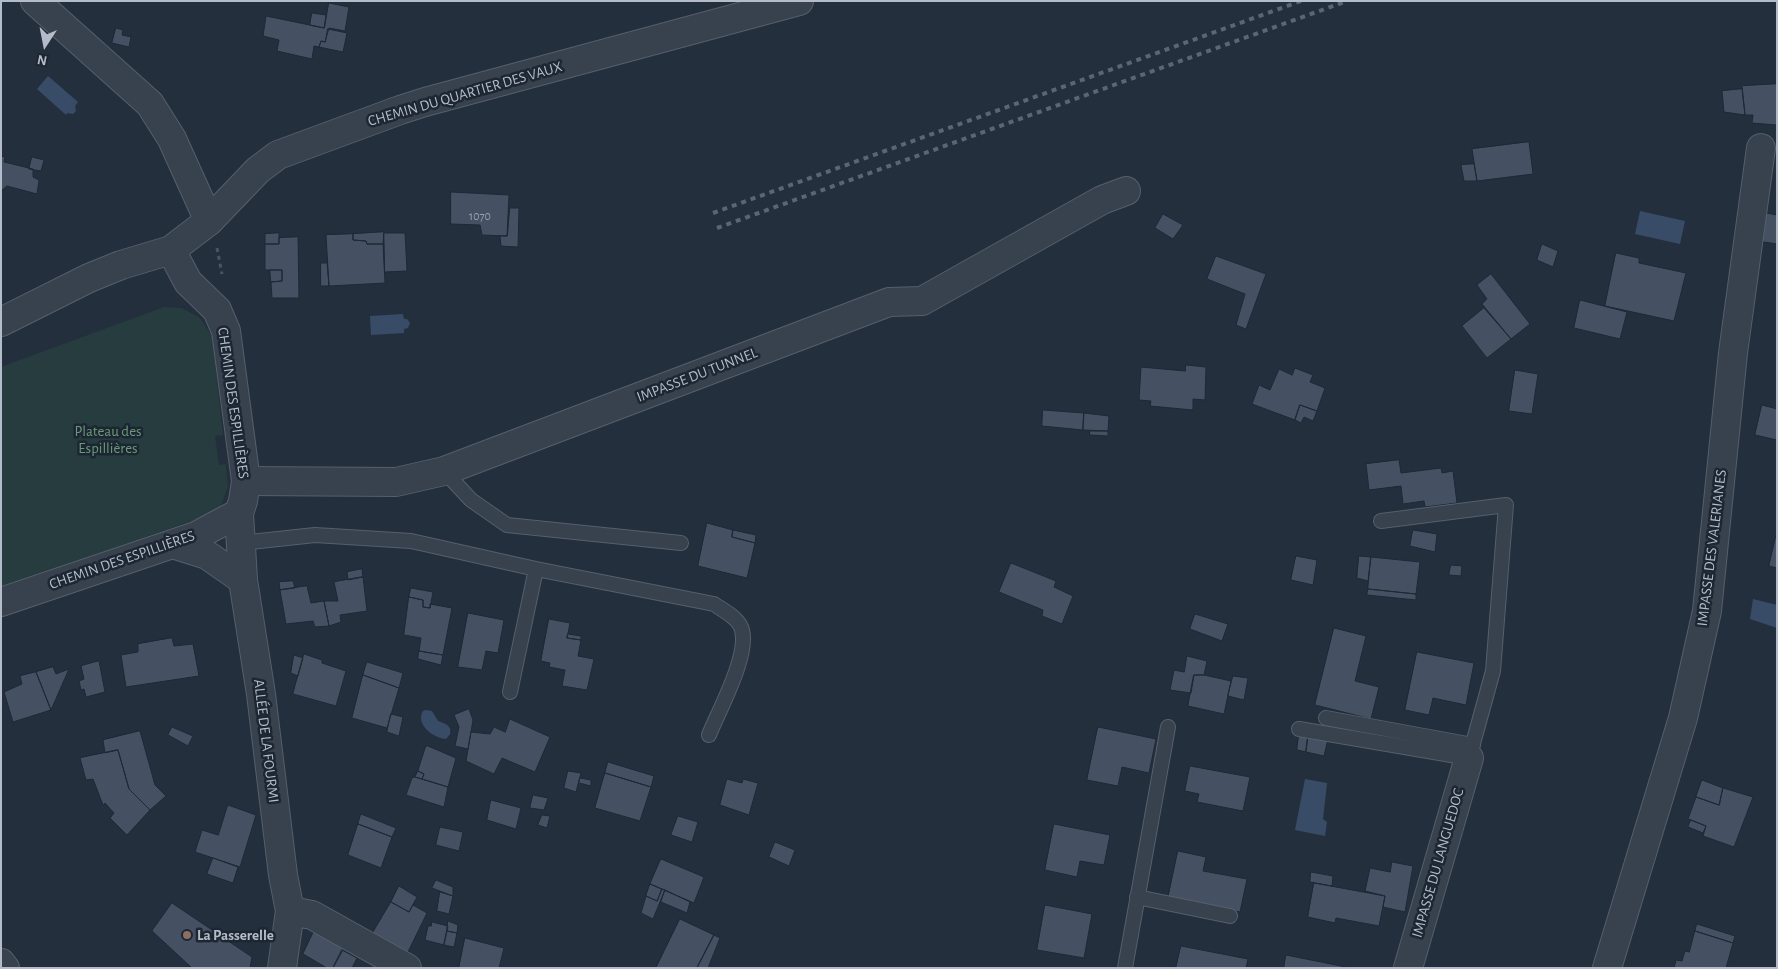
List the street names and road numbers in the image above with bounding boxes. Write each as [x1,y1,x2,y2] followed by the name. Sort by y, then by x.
[366,58,564,130] street label: CHEMIN DU QUARTIER DES VAUX
[213,326,253,480] street label: CHEMIN DES ESPILLIÈRES
[634,344,760,406] street label: IMPASSE DU TUNNEL
[1693,469,1731,627] street label: IMPASSE DES VALERIANES
[47,527,197,593] street label: CHEMIN DES ESPILLIÈRES
[249,678,283,804] street label: ALLÉE DE LA FOURMI
[1408,786,1468,940] street label: IMPASSE DU LANGUEDOC

